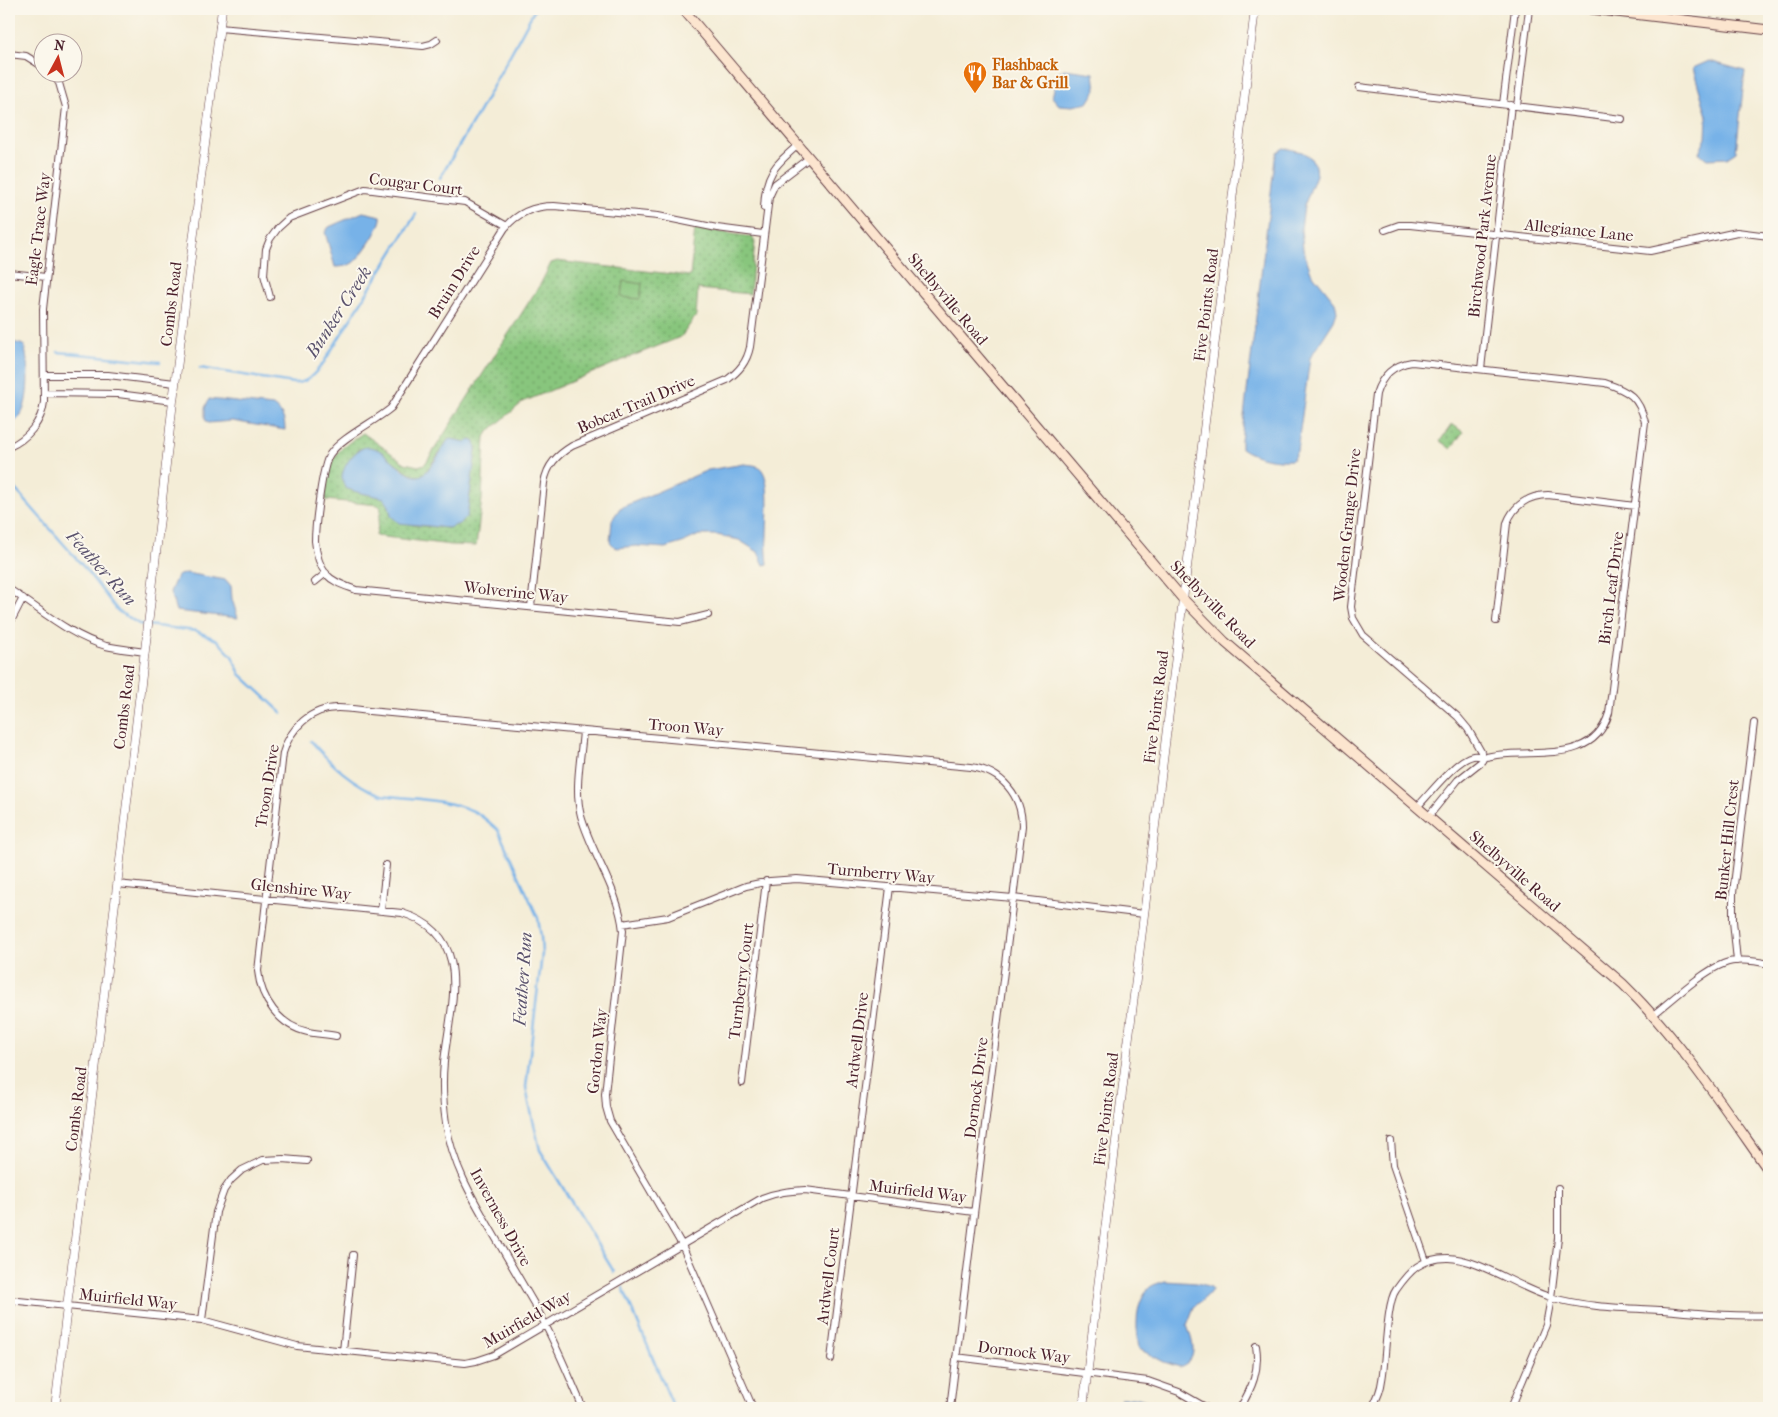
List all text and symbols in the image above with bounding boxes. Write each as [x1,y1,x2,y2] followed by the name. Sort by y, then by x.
[32,32,82,82] north arrow
[53,37,66,55] text: N
[991,55,1069,92] place label: Flashback Bar & Grill
[962,60,988,94] restaurant icon: Flashback Bar & Grill
[1464,153,1500,319] street label: Birchwood Park Avenue
[368,169,464,199] street label: Cougar Court
[22,171,54,287] street label: Eagle Trace Way
[1523,215,1635,245] street label: Allegiance Lane
[424,242,484,322] street label: Bruin Drive
[1190,247,1222,363] street label: Five Points Road
[904,249,992,349] street label: Shelbyville Road
[156,260,186,348] street label: Combs Road
[301,262,376,363] water label: Bunker Creek
[574,371,698,437] street label: Bobcat Trail Drive
[1329,447,1365,604] street label: Wooden Grange Drive
[61,525,140,610] water label: Feather Run
[1595,530,1627,646] street label: Birch Leaf Drive
[1166,556,1260,652] street label: Shelbyville Road
[462,577,570,607] street label: Wolverine Way
[1140,649,1172,765] street label: Five Points Road
[109,663,139,751] street label: Combs Road
[648,714,725,740] street label: Troon Way
[251,743,283,829] street label: Troon Drive
[1711,778,1743,901] street label: Bunker Hill Crest
[1466,826,1565,916] street label: Shelbyville Road
[827,859,936,887] street label: Turnberry Way
[250,874,353,904] street label: Glenshire Way
[724,921,758,1041] street label: Turnberry Court
[509,931,537,1028] water label: Feather Run
[842,991,872,1090] street label: Ardwell Drive
[583,1007,611,1095] street label: Gordon Way
[960,1036,992,1140] street label: Dornock Drive
[1090,1051,1122,1167] street label: Five Points Road
[61,1065,91,1153] street label: Combs Road
[466,1165,536,1269] street label: Inverness Drive
[868,1176,969,1206] street label: Muirfield Way
[812,1226,843,1327] street label: Ardwell Court
[78,1284,178,1314] street label: Muirfield Way
[480,1286,575,1352] street label: Muirfield Way
[977,1337,1072,1367] street label: Dornock Way

